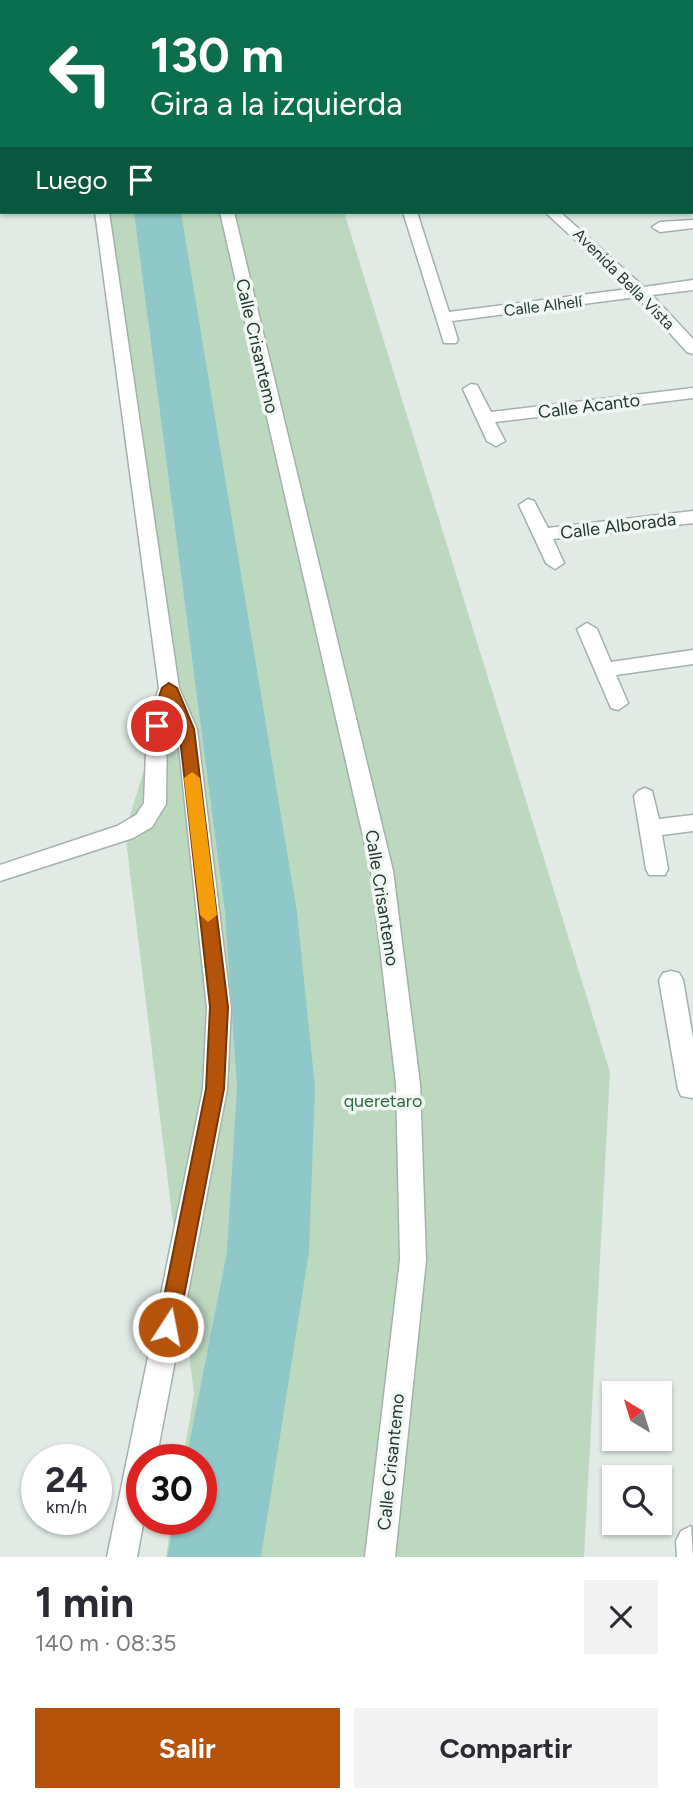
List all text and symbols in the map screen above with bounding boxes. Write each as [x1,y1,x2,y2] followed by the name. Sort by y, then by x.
[150,25,284,84] text: 130 m
[35,28,126,119] icon: left
[150,85,403,123] text: Gira a la izquierda
[122,161,160,199] icon: arrive
[35,164,108,196] text: Luego
[569,224,679,334] street label: Avenida Bella Vista
[231,277,283,415] street label: Calle Crisantemo
[503,292,584,320] street label: Calle Alhelí
[537,389,641,423] street label: Calle Acanto
[559,508,677,544] street label: Calle Alborada
[127,696,187,756] pin
[138,707,176,745] icon: arrive
[360,828,404,968] street label: Calle Crisantemo
[344,1090,422,1112] park label: queretaro
[131,1290,205,1364] position arrow
[602,1381,672,1451] north arrow
[602,1381,672,1535] map controls
[373,1392,409,1532] street label: Calle Crisantemo
[126,1444,217,1535] speed limit sign: 30
[45,1459,88,1501] text: 24
[602,1465,672,1535] button: search
[46,1496,87,1518] text: km/h
[35,1577,134,1628] text: 1 min
[584,1580,658,1654] button: close
[35,1629,176,1657] text: 140 m · 08:35
[35,1708,340,1788] button: Salir
[354,1708,658,1788] button: Compartir

